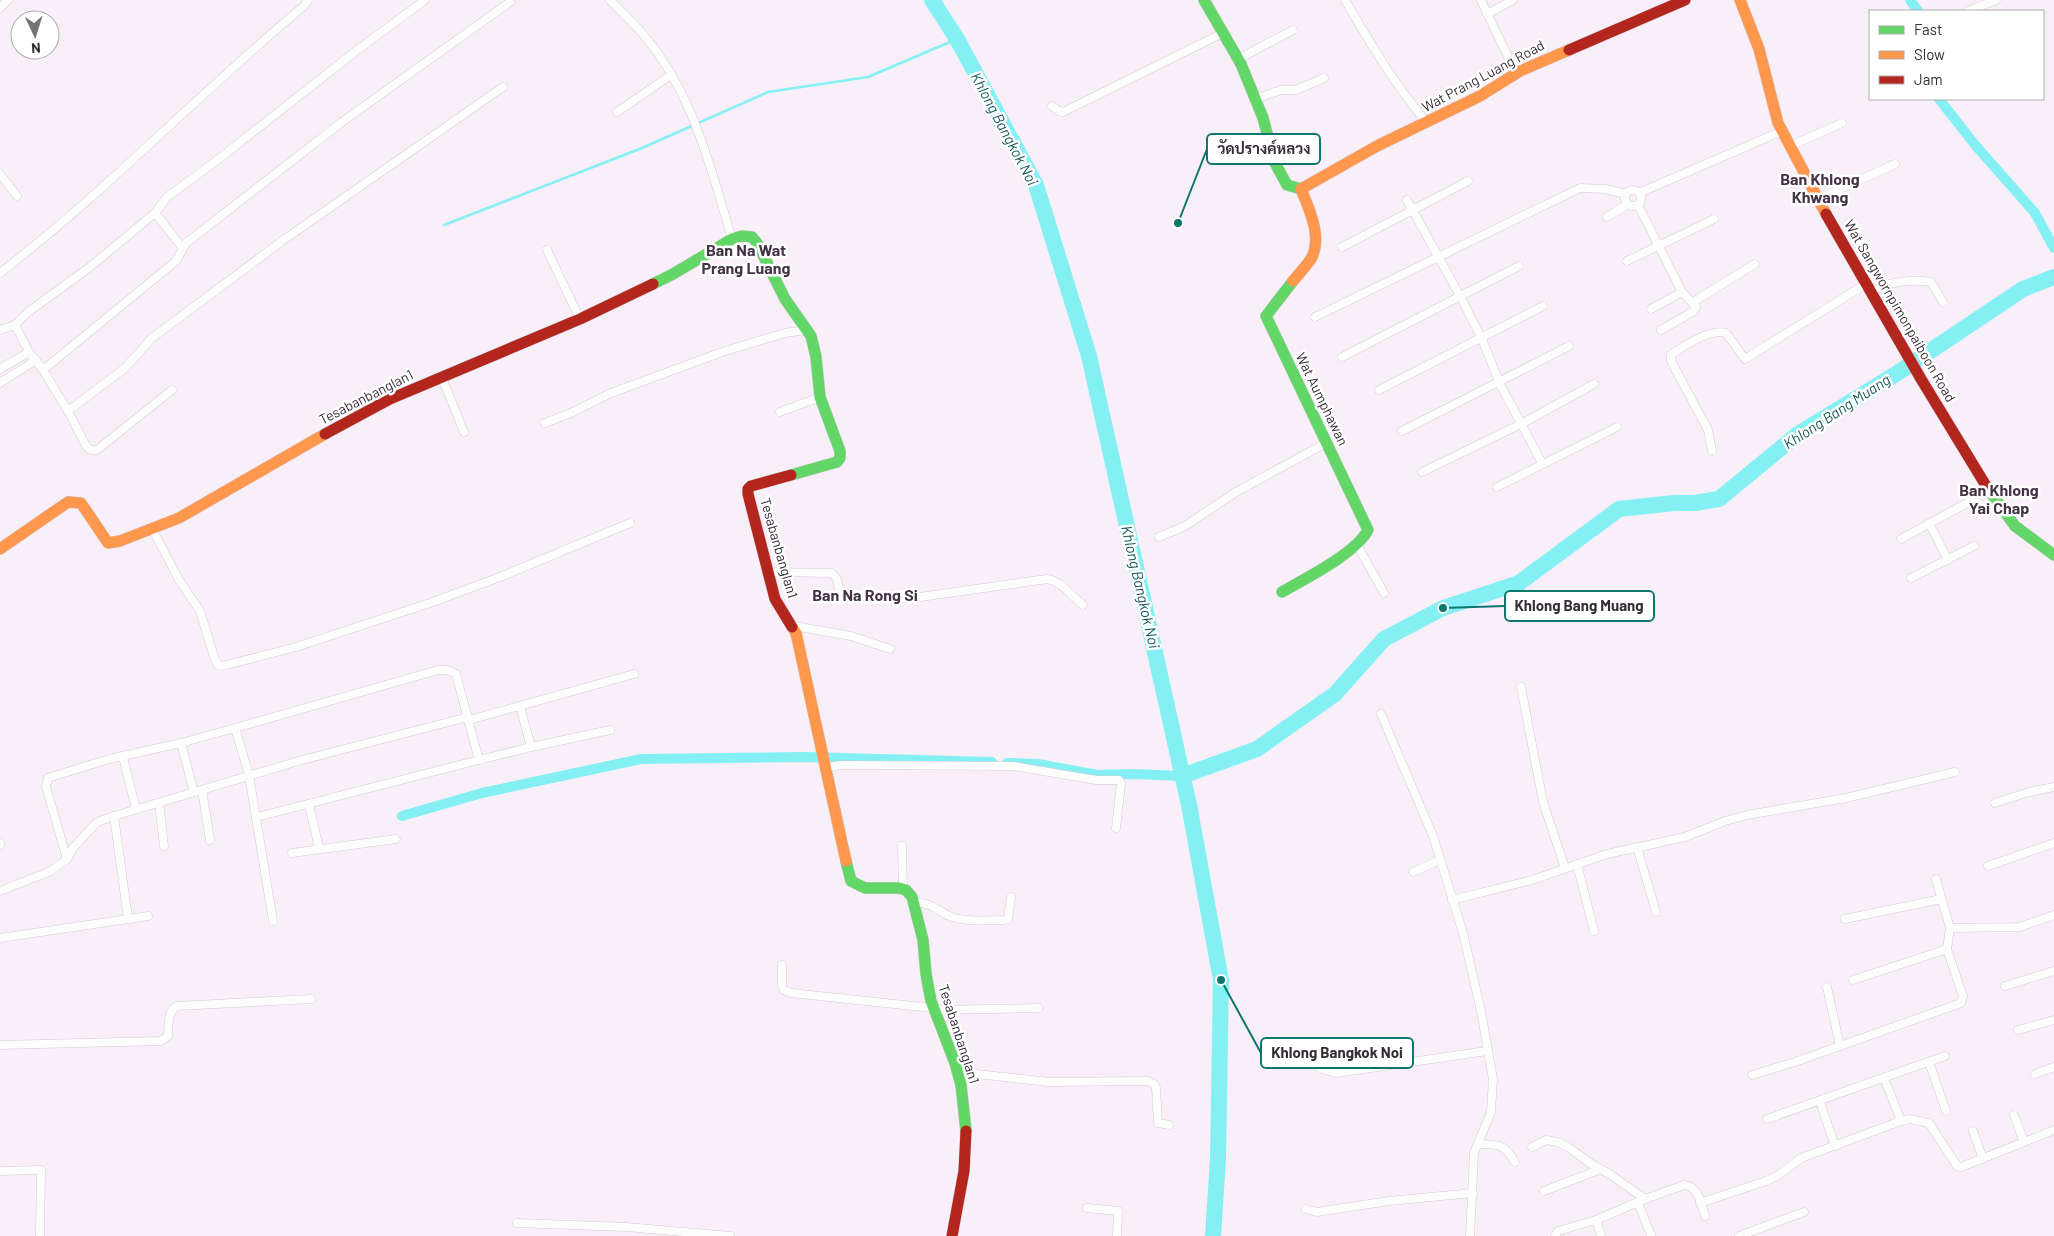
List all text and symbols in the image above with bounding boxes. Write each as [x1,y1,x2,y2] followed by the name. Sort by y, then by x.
[10,10,60,60] north arrow
[1869,10,2044,100] legend
[1914,20,1942,38] text: Fast
[1419,36,1547,115] street label: Wat Prang Luang Road
[31,40,41,57] text: N
[1914,45,1945,63] text: Slow
[967,69,1042,188] water label: Khlong Bangkok Noi
[1914,70,1943,88] text: Jam
[1207,134,1320,164] callout: วัดปรางค์หลวง
[1218,139,1310,157] text: วัดปรางค์หลวง
[1780,169,1860,206] district label: Ban Khlong Khwang
[1841,217,1960,405] street label: Wat Sangwornpimonpaiboon Road
[702,240,791,277] district label: Ban Na Wat Prang Luang
[1293,350,1352,448] street label: Wat Aumphawan
[316,366,416,428] street label: Tesabanbanglan1
[1780,370,1893,452] water label: Khlong Bang Muang
[1959,480,2039,517] district label: Ban Khlong Yai Chap
[757,496,802,600] street label: Tesabanbanglan1
[1118,524,1164,650] water label: Khlong Bangkok Noi
[812,585,918,604] district label: Ban Na Rong Si
[1505,591,1654,621] callout: Khlong Bang Muang
[1514,596,1644,614] text: Khlong Bang Muang
[935,982,984,1086] street label: Tesabanbanglan1
[1261,1038,1413,1068] callout: Khlong Bangkok Noi
[1271,1043,1403,1061] text: Khlong Bangkok Noi

